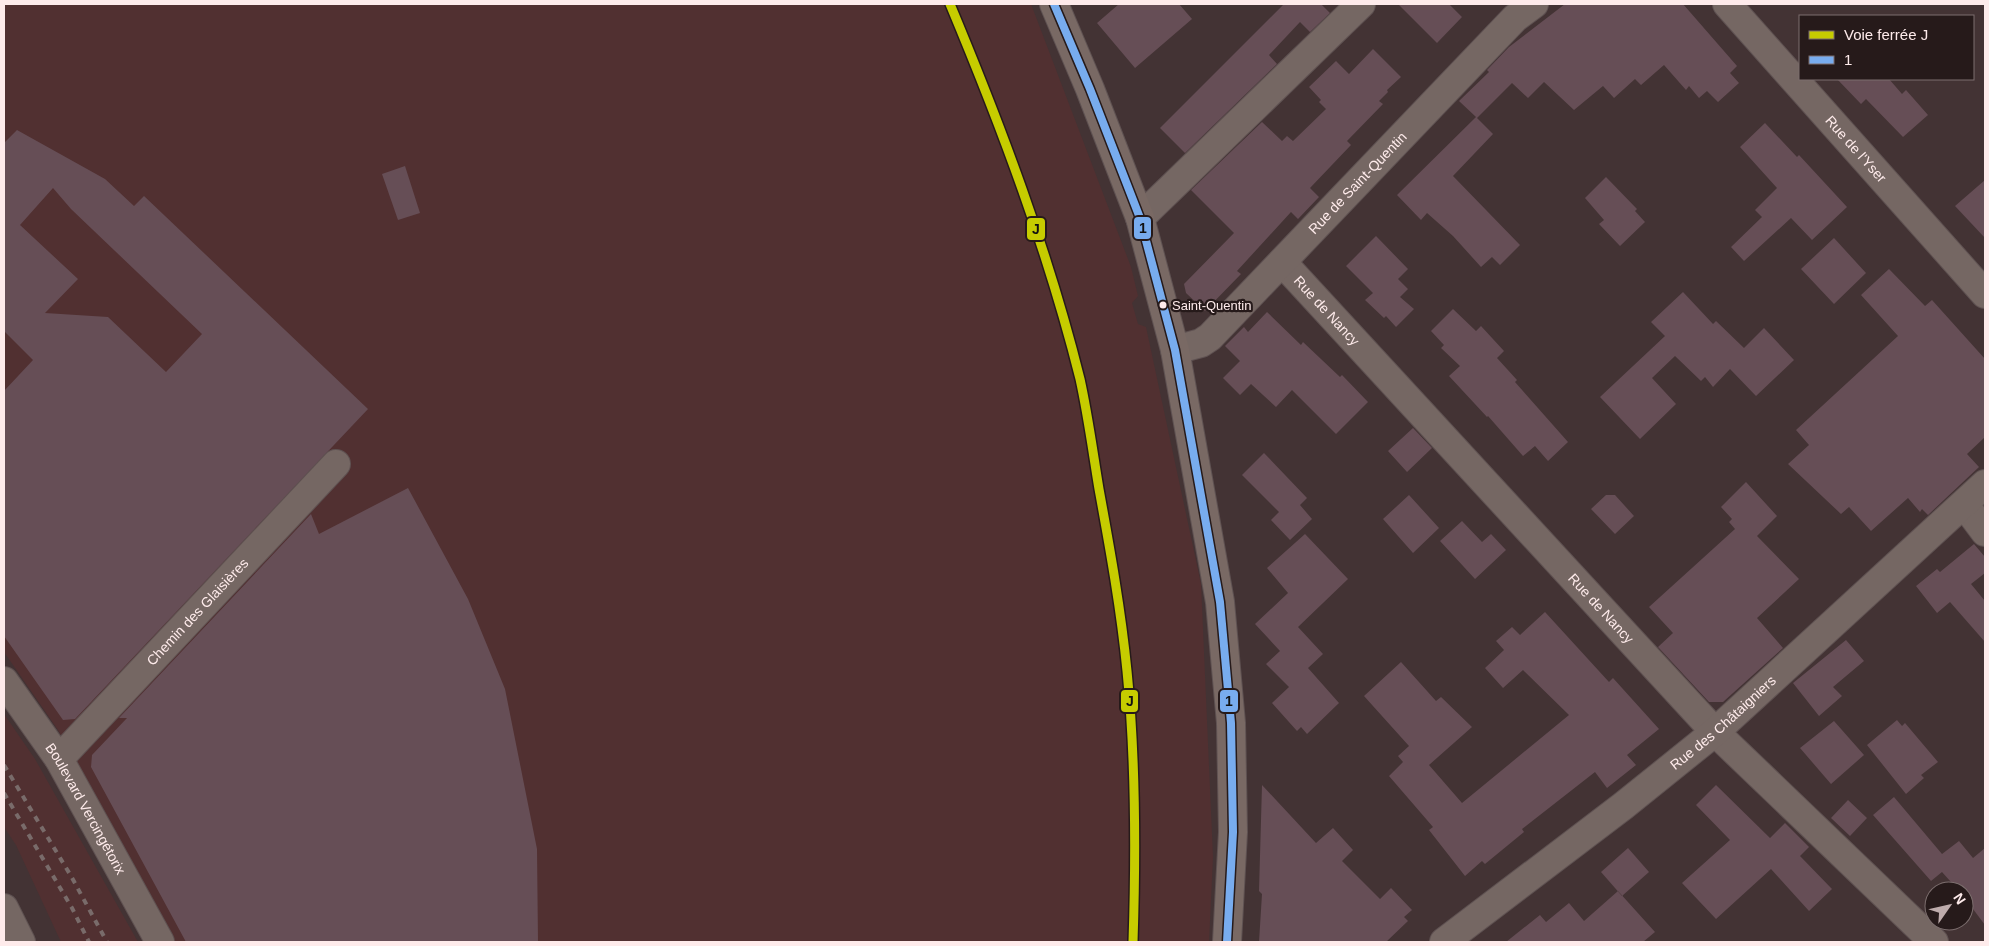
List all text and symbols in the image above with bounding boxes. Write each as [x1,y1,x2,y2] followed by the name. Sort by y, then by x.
[1799,15,1974,80] legend
[1844,26,1928,43] text: Voie ferrée J
[1844,51,1852,68] text: 1
[1822,112,1890,186] street label: Rue de l'Yser
[1305,129,1410,237] street label: Rue de Saint-Quentin
[1133,216,1152,240] line badge: 1
[1026,217,1046,241] line badge: J
[1139,220,1147,236] text: 1
[1032,221,1040,237] text: J
[1291,272,1363,349] street label: Rue de Nancy
[1172,298,1252,313] place label: Saint-Quentin
[1158,300,1168,310] marker: Saint-Quentin
[143,555,251,669] street label: Chemin des Glaisières
[1565,570,1637,646] street label: Rue de Nancy
[1667,672,1779,773] street label: Rue des Châtaigniers
[1120,689,1139,713] line badge: J
[1219,689,1239,713] line badge: 1
[1126,693,1134,709] text: J
[1225,693,1233,709] text: 1
[42,740,129,877] street label: Boulevard Vercingétorix
[1924,881,1974,931] north arrow
[1950,890,1969,907] text: N

